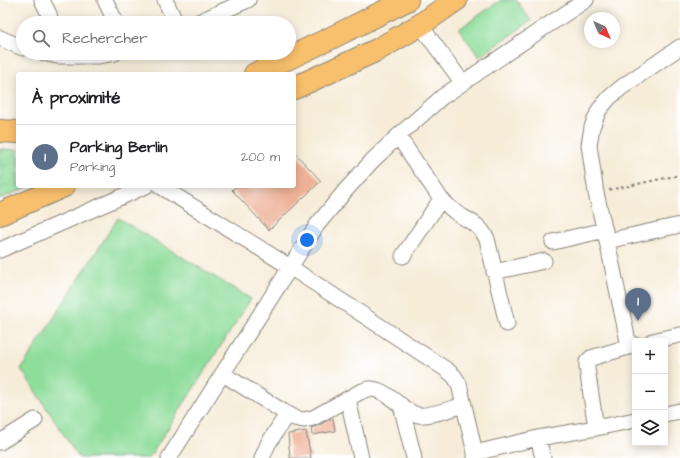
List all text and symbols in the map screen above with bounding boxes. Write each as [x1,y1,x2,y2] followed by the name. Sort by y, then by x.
[584,12,620,48] north arrow
[16,16,296,60] search box
[30,27,52,49] icon: search
[62,28,147,49] text: Rechercher
[32,86,121,110] text: À proximité
[70,137,167,158] text: Parking Berlin
[44,148,46,166] text: 1
[241,148,280,166] text: 200 m
[70,158,115,176] text: Parking
[297,230,317,250] your location
[625,288,651,321] pin: 1
[632,338,668,446] map controls
[632,338,668,374] button: +
[632,374,668,410] button: −
[632,410,668,446] button: layers

